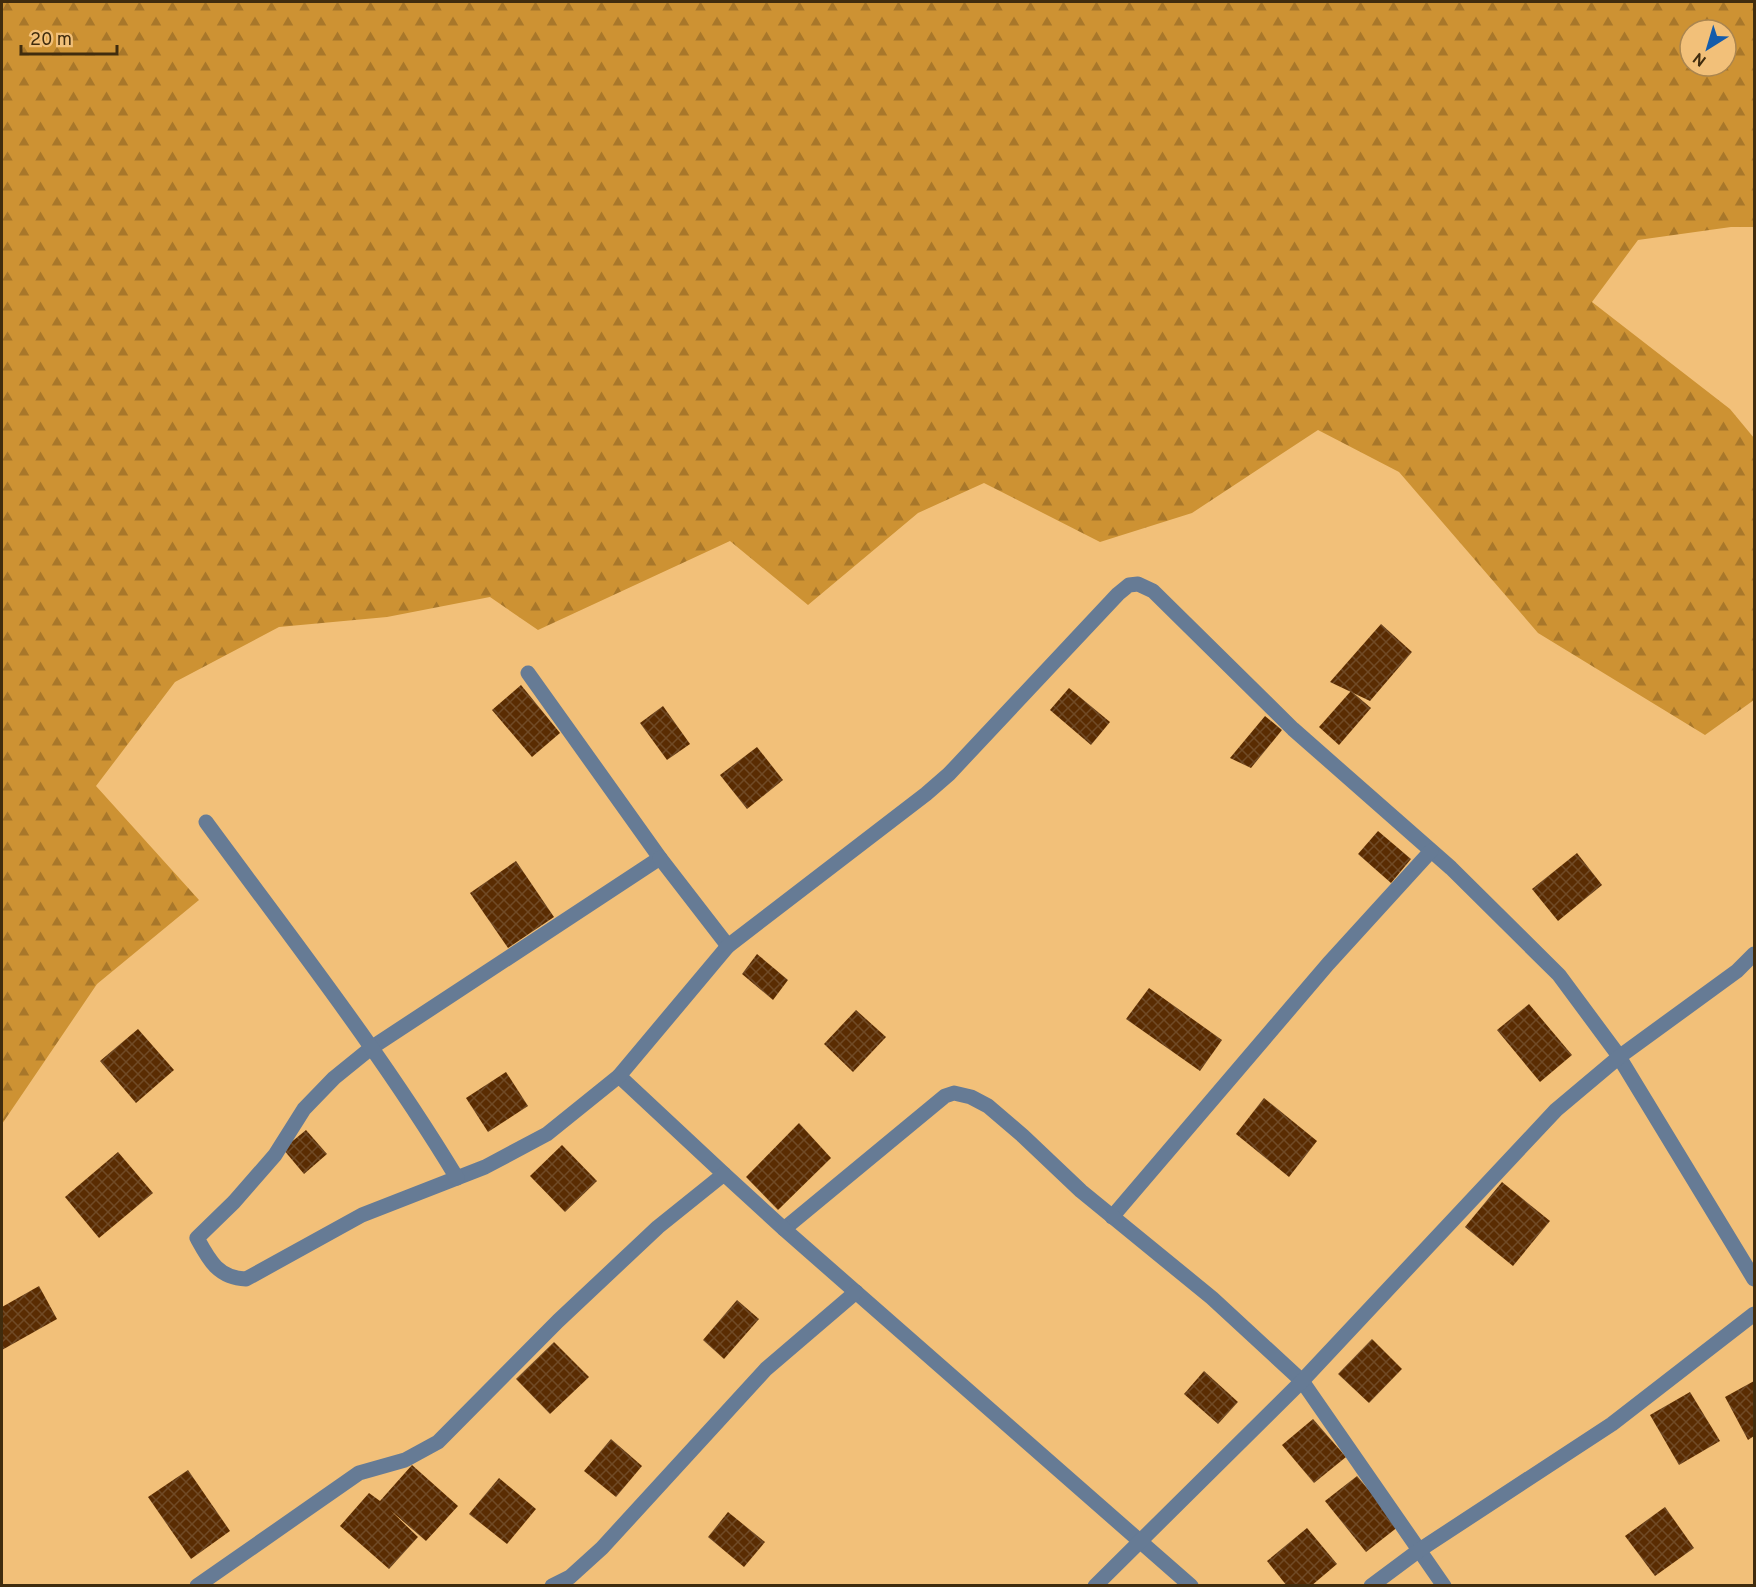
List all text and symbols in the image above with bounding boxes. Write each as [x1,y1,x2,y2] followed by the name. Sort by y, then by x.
[21,18,117,56] scale bar
[1678,18,1738,78] north arrow
[30,29,72,52] text: 20 m
[1690,47,1711,70] text: N

